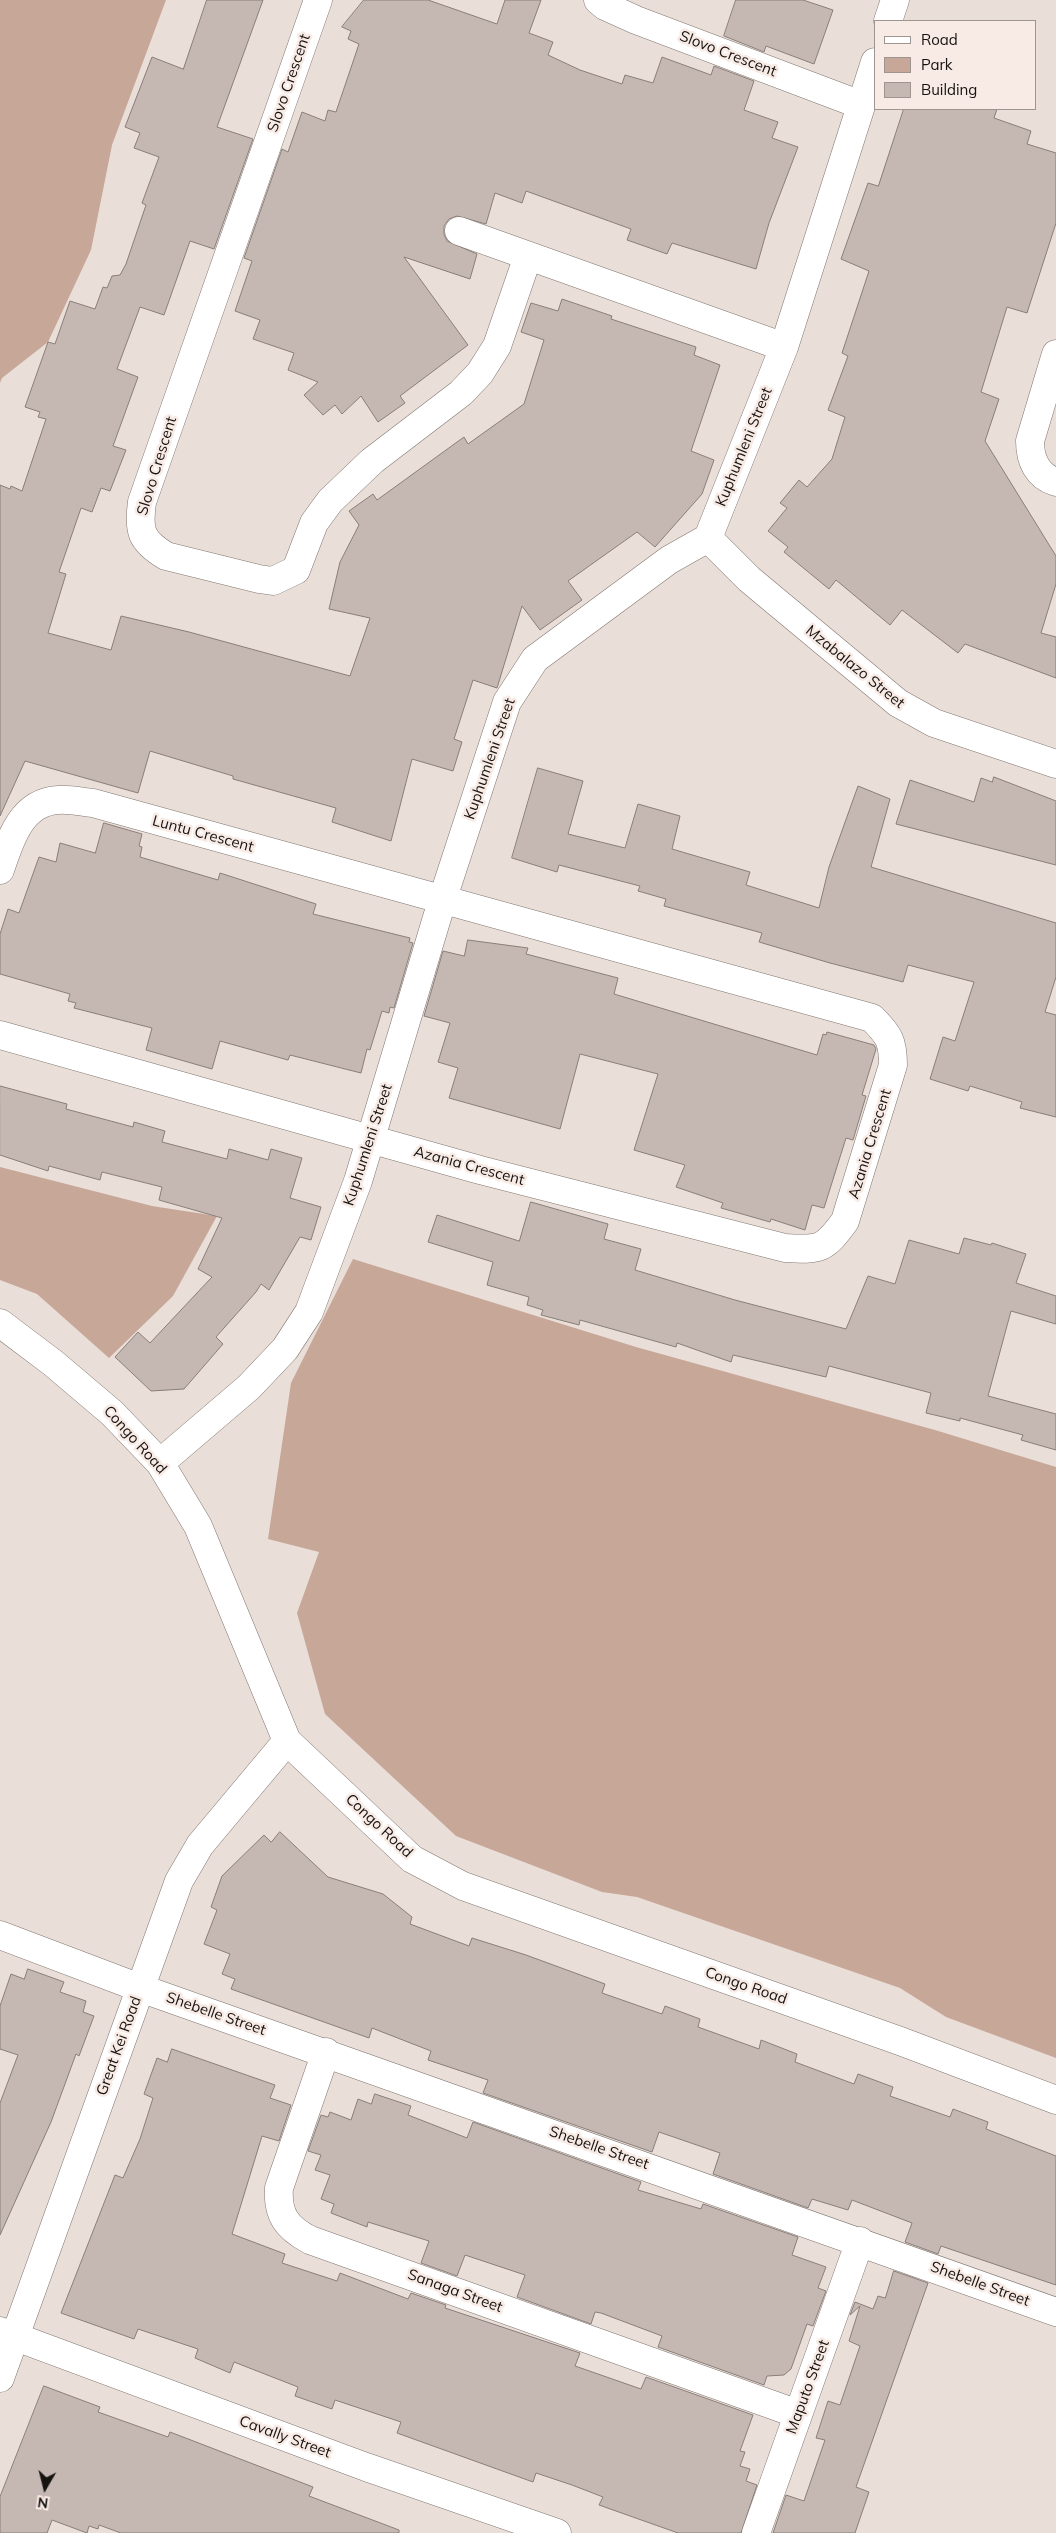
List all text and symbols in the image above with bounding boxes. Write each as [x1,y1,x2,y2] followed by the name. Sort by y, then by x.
[874,20,1036,110] legend
[677,27,779,81] street label: Slovo Crescent
[921,30,958,49] text: Road
[264,32,314,134] street label: Slovo Crescent
[921,55,953,74] text: Park
[921,80,977,99] text: Building
[712,385,776,509] street label: Kuphumleni Street
[133,414,181,518] street label: Slovo Crescent
[802,622,908,712] street label: Mzabalazo Street
[461,696,519,822] street label: Kuphumleni Street
[150,812,256,856] street label: Luntu Crescent
[340,1082,396,1208] street label: Kuphumleni Street
[845,1087,895,1201] street label: Azania Crescent
[412,1143,526,1189] street label: Azania Crescent
[100,1402,170,1478] street label: Congo Road
[342,1790,416,1862] street label: Congo Road
[703,1964,789,2008] street label: Congo Road
[164,1989,268,2039] street label: Shebelle Street
[93,1994,145,2098] street label: Great Kei Road
[547,2123,651,2173] street label: Shebelle Street
[928,2258,1032,2310] street label: Shebelle Street
[405,2266,505,2316] street label: Sanaga Street
[783,2338,833,2436] street label: Maputo Street
[237,2412,333,2462] street label: Cavally Street
[20,2463,70,2513] north arrow
[36,2493,49,2513] text: N

